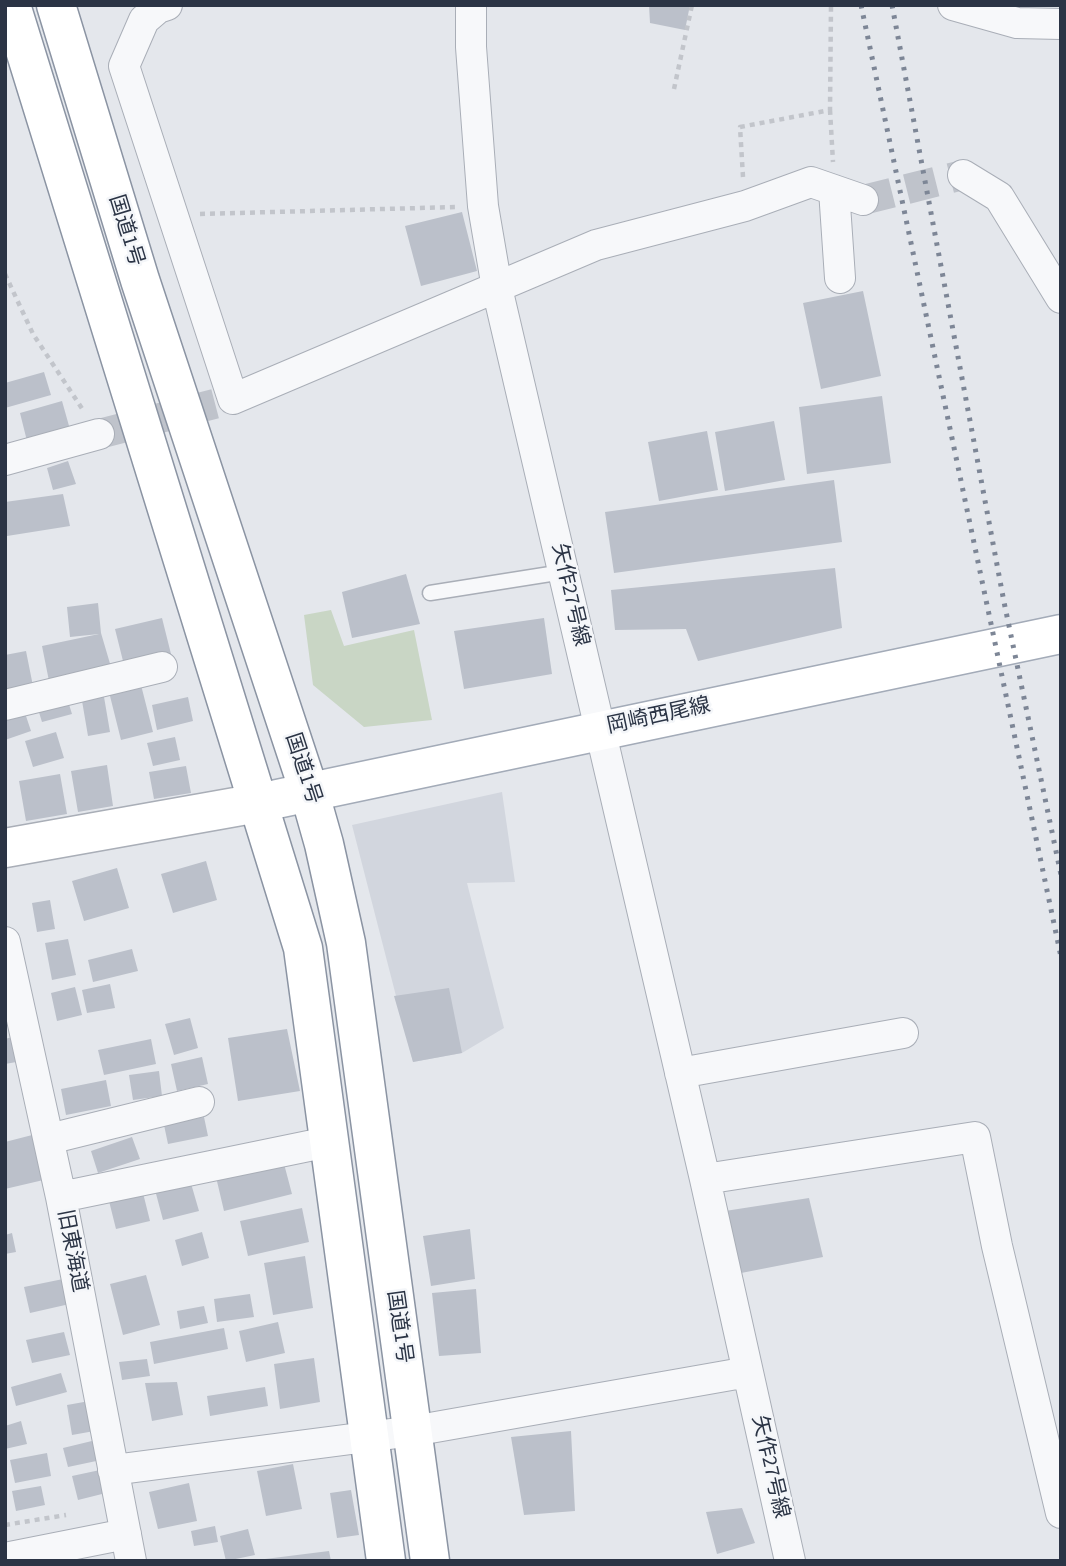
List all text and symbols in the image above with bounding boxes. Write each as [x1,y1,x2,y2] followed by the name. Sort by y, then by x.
[102,192,148,270] street label: 国道1号
[545,541,593,649] street label: 矢作27号線
[605,694,713,740] street label: 岡崎西尾線
[279,730,325,808] street label: 国道1号
[51,1207,91,1295] street label: 旧東海道
[380,1289,416,1365] street label: 国道1号
[745,1413,793,1521] street label: 矢作27号線

